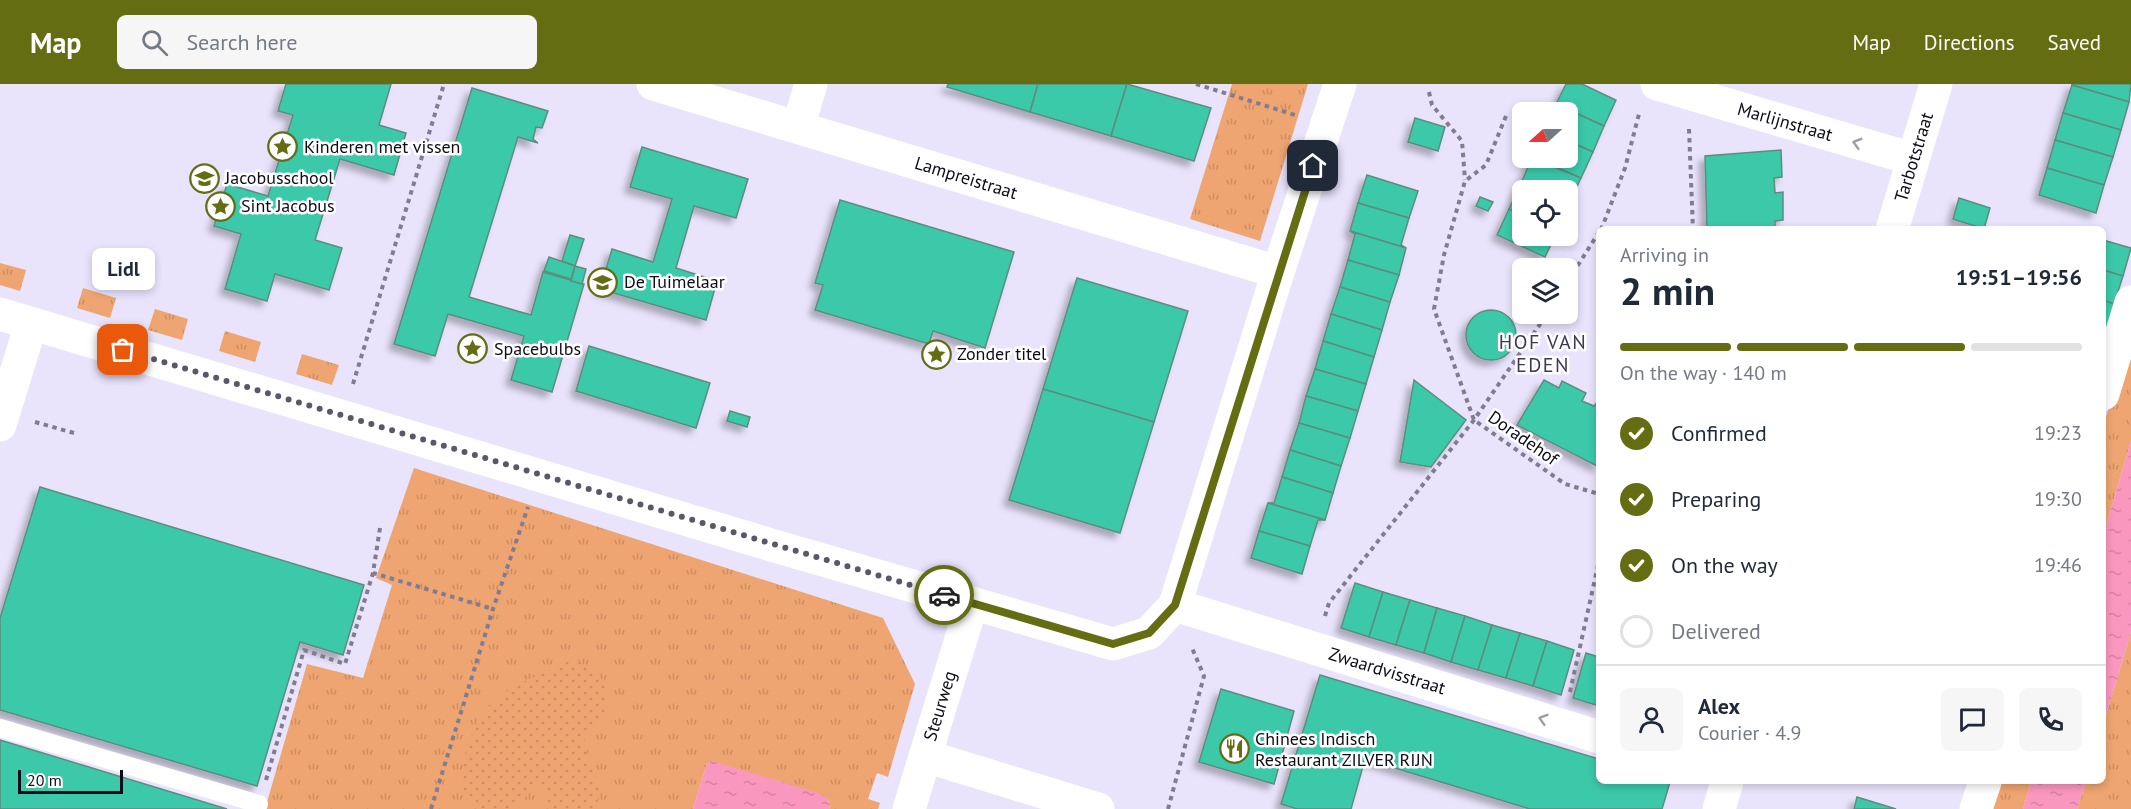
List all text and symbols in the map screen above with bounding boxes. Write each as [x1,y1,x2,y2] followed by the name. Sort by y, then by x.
[117,15,537,69] search box
[30,24,81,61] text: Map
[138,26,171,59] icon: search
[186,28,297,56] text: Search here
[1852,29,1891,56] text: Map
[1924,29,2015,56] text: Directions
[2048,29,2101,56] text: Saved
[1735,97,1835,146] street label: Marlijnstraat
[1512,102,1578,168] north arrow
[1512,102,1578,324] map controls
[1889,109,1938,204] street label: Tarbotstraat
[267,131,299,163] place icon: Kinderen met vissen
[304,135,460,158] place label: Kinderen met vissen
[1852,138,1863,150] one-way arrow
[1287,140,1338,191] pin
[1296,149,1329,182] icon: home
[912,151,1020,204] street label: Lampreistraat
[188,162,220,194] school or university icon: Jacobusschool
[224,166,334,189] place label: Jacobusschool
[1512,180,1578,246] button: locate
[204,190,236,222] place icon: Sint Jacobus
[241,194,335,217] place label: Sint Jacobus
[1620,242,1709,268] text: Arriving in
[92,248,154,290] callout: Lidl
[107,256,140,282] text: Lidl
[1512,258,1578,324] button: layers
[1956,263,2082,291] text: 19:51–19:56
[1620,265,1715,316] text: 2 min
[587,266,619,298] school or university icon: De Tuimelaar
[624,270,725,293] place label: De Tuimelaar
[97,324,148,375] pin
[1499,329,1587,378] district label: HOF VAN EDEN
[106,333,139,366] icon: bag
[457,333,489,365] place icon: Spacebulbs
[494,337,581,360] place label: Spacebulbs
[920,338,952,370] place icon: Zonder titel
[957,342,1047,365] place label: Zonder titel
[1620,360,1787,386] text: On the way · 140 m
[1484,405,1564,471] street label: Doradehof
[1620,417,1653,450] icon: check
[1671,419,1767,447] text: Confirmed
[2034,420,2082,446] text: 19:23
[1620,483,1653,516] icon: check
[1671,485,1761,513] text: Preparing
[2034,486,2082,512] text: 19:30
[1620,549,1653,582] icon: check
[1671,551,1778,579] text: On the way
[2034,552,2082,578] text: 19:46
[914,565,974,625] courier
[928,579,961,612] icon: car
[1671,617,1761,645] text: Delivered
[1326,642,1448,699] street label: Zwaardvisstraat
[918,668,961,744] street label: Steurweg
[1620,688,1683,751] button: person
[1941,688,2004,751] button: chat
[2019,688,2082,751] button: phone
[1698,692,1740,720] text: Alex
[1538,714,1549,726] one-way arrow
[1698,720,1801,746] text: Courier · 4.9
[1255,727,1433,771] place label: Chinees Indisch Restaurant ZILVER RIJN
[1218,733,1250,765] restaurant icon: Chinees Indisch Restaurant ZILVER RIJN
[18,767,123,794] scale bar
[27,770,62,790] text: 20 m

